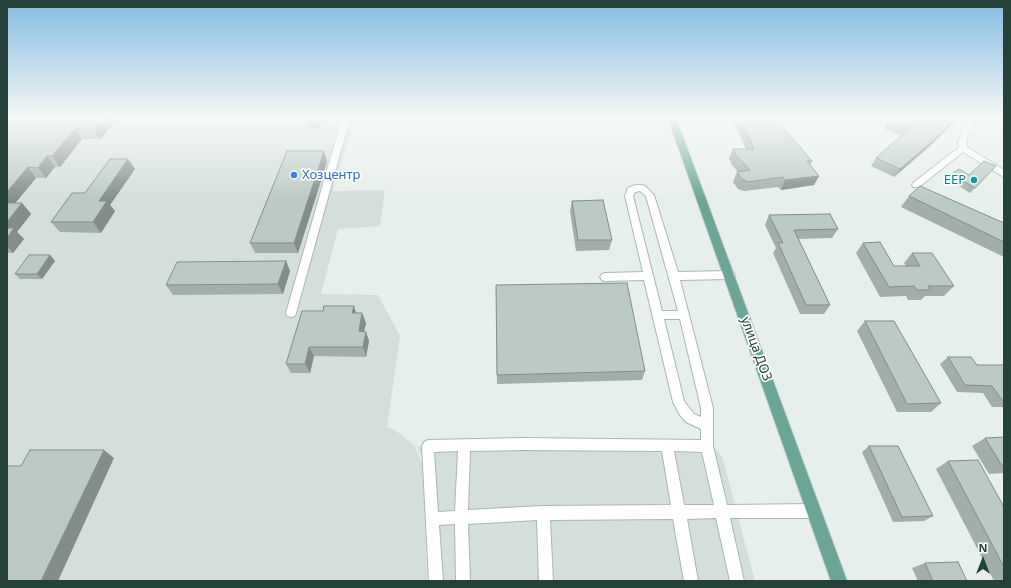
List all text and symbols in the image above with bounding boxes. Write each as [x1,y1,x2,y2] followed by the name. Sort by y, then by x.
[302,167,360,183] place label: Хозцентр
[289,170,299,180] marker: Хозцентр
[944,172,966,188] place label: EEP
[969,175,979,185] marker: EEP
[737,315,775,383] street label: улица ДОЗ
[963,540,1003,580] north arrow
[979,540,987,555] text: N

